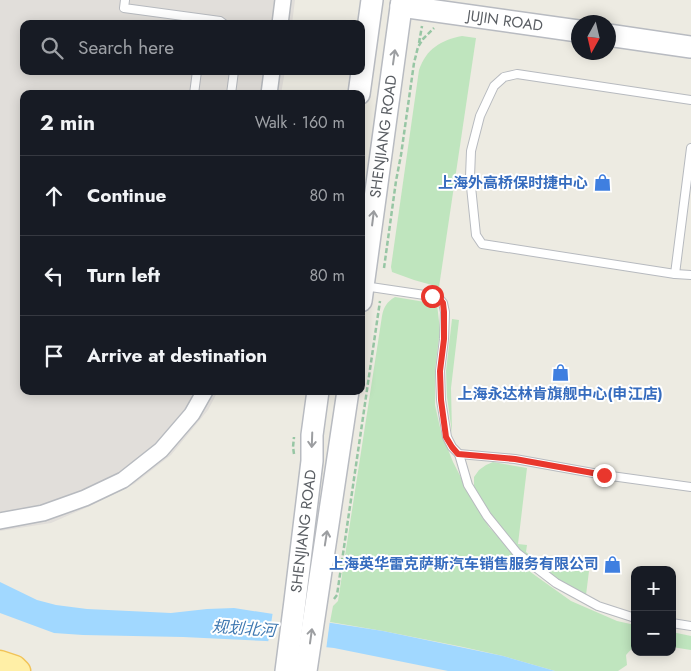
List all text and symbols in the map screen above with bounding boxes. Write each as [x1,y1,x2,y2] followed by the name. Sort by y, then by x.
[464,4,544,37] street label: JUJIN ROAD
[571,15,616,60] north arrow
[20,20,365,75] search box
[38,34,66,62] icon: search
[78,34,174,61] text: Search here
[389,50,399,66] one-way arrow
[364,74,403,199] street label: SHENJIANG ROAD
[40,108,95,138] text: 2 min
[255,111,345,134] text: Walk · 160 m
[438,172,588,194] place label: 上海外高桥保时捷中心
[592,173,612,193] shop icon: 上海外高桥保时捷中心
[40,182,68,210] icon: ahead
[87,182,166,209] text: Continue
[309,184,345,207] text: 80 m
[368,211,378,227] one-way arrow
[40,262,68,290] icon: left
[87,262,160,289] text: Turn left
[309,264,345,287] text: 80 m
[421,285,444,308] route start
[40,342,68,370] icon: arrive
[87,342,267,369] text: Arrive at destination
[550,363,570,383] shop icon: 上海永达林肯旗舰中心(申江店)
[457,383,663,405] place label: 上海永达林肯旗舰中心(申江店)
[307,431,317,447] one-way arrow
[593,464,616,487] route end
[285,468,322,594] street label: SHENJIANG ROAD
[321,531,331,547] one-way arrow
[329,553,599,575] place label: 上海英华雷克萨斯汽车销售服务有限公司
[603,554,623,574] shop icon: 上海英华雷克萨斯汽车销售服务有限公司
[631,566,676,656] map controls
[631,566,676,611] button: +
[631,611,676,656] button: −
[211,615,280,642] water label: 规划北河
[306,629,316,645] one-way arrow

